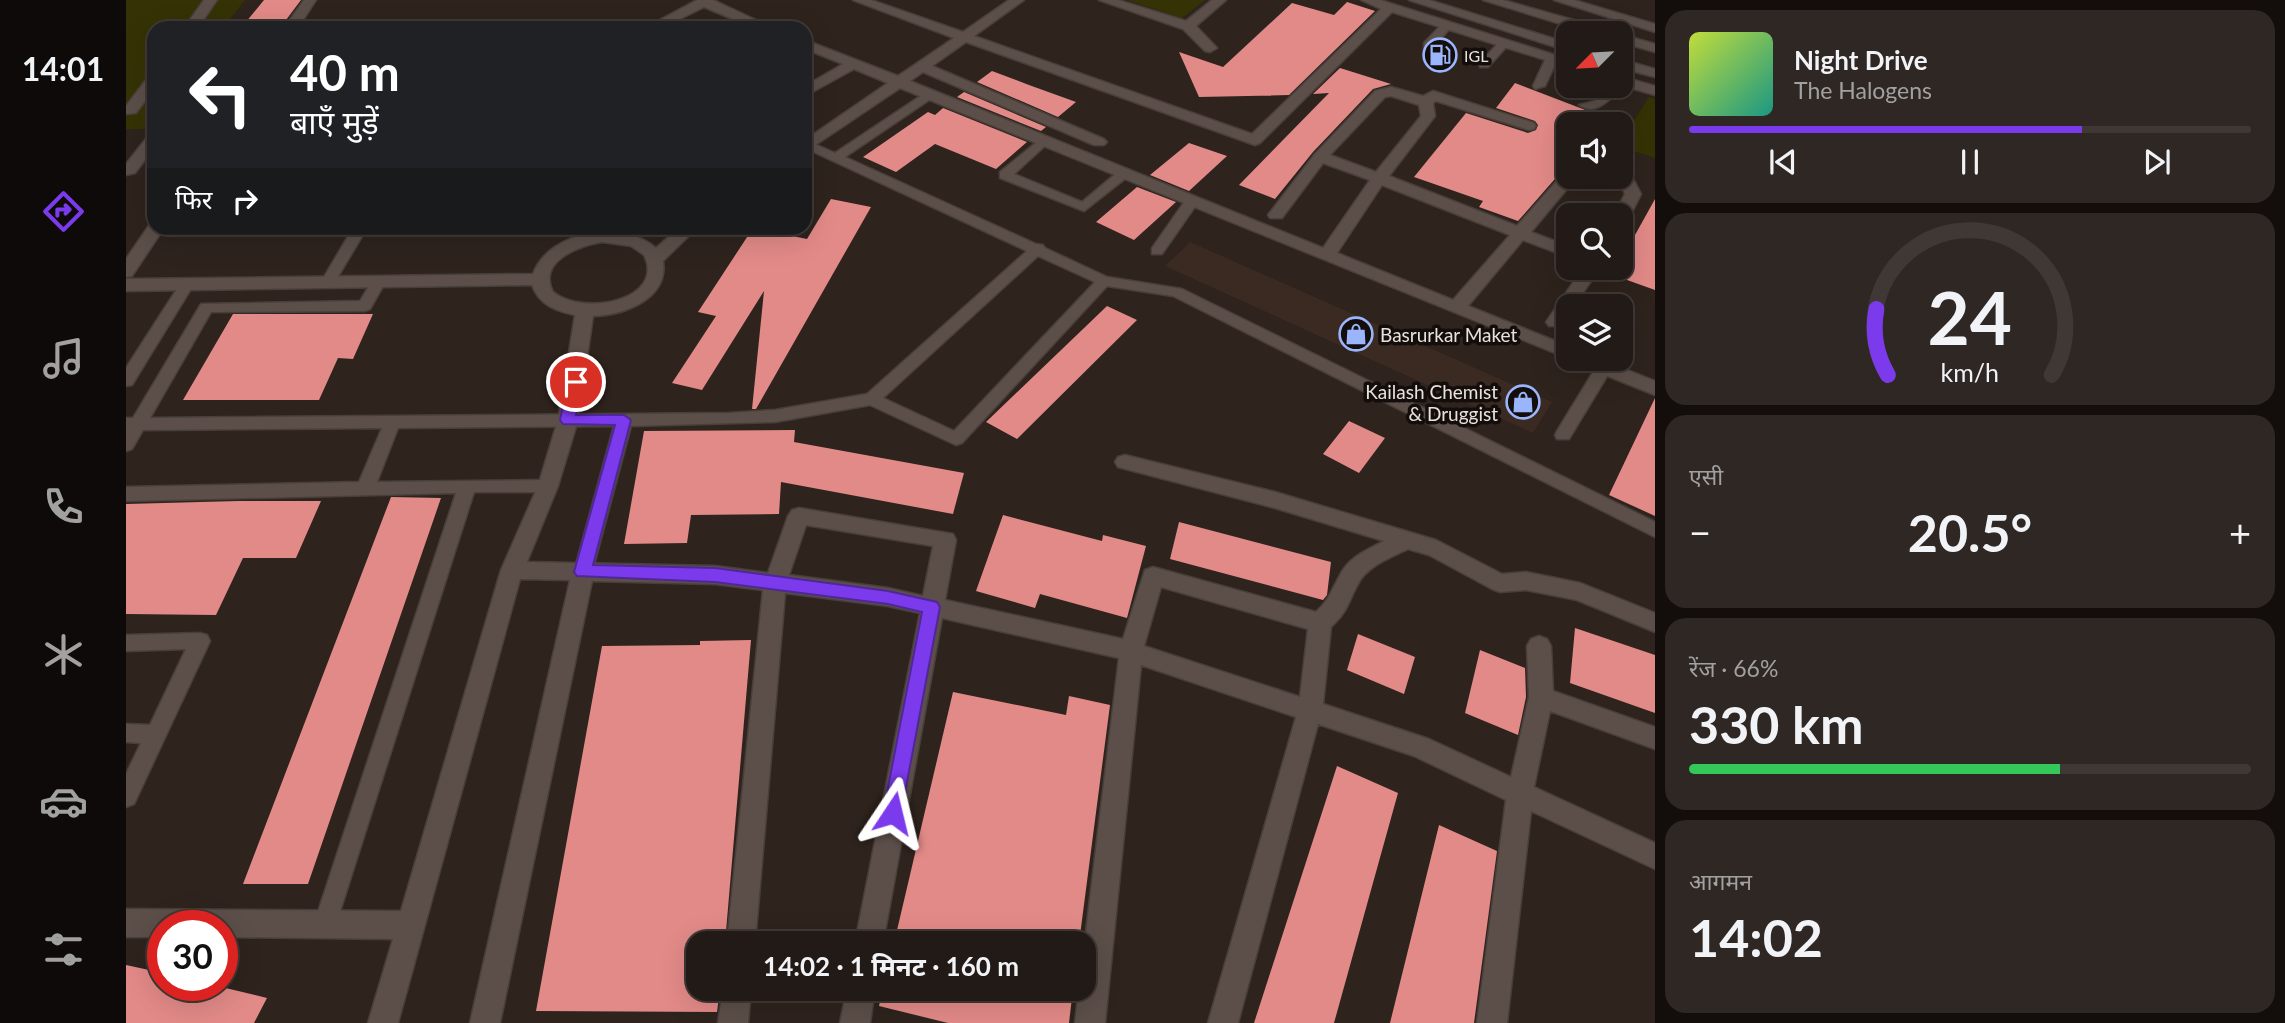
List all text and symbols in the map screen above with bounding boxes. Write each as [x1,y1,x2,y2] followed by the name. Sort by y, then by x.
[1556,21,1633,98] north arrow
[1556,21,1633,371] map controls
[1421,36,1459,74] fuel station icon: IGL
[290,43,400,101] text: 40 m
[1794,44,1928,76] text: Night Drive
[1464,46,1488,65] place label: IGL
[22,49,104,88] text: 14:01
[175,49,266,140] icon: left
[1794,76,1932,104] text: The Halogens
[290,102,379,141] text: बाएँ मुड़ें
[1556,112,1633,189] button: sound
[1764,143,1802,181] icon: previous
[1951,143,1989,181] icon: pause
[2138,143,2176,181] icon: next
[226,182,264,220] icon: right
[175,183,212,215] text: फिर
[39,187,88,236] icon: directions
[1556,203,1633,280] button: search
[1928,273,2012,361] text: 24
[1556,294,1633,371] button: layers
[1337,315,1375,353] shop icon: Basrurkar Maket
[1380,323,1518,346] place label: Basrurkar Maket
[39,334,88,383] icon: music
[546,352,606,412] pin
[1941,357,1999,387] text: km/h
[557,363,595,401] icon: arrive
[1365,380,1498,425] place label: Kailash Chemist & Druggist
[1504,383,1542,421] shop icon: Kailash Chemist & Druggist
[1689,462,1723,490] text: एसी
[39,482,88,531] icon: phone
[1908,501,2032,563] text: 20.5°
[1689,509,1711,555] text: −
[2229,509,2251,555] text: +
[39,630,88,679] icon: climate
[1689,654,1778,682] text: रेंज · 66%
[1689,693,1863,755] text: 330 km
[856,776,930,850] position arrow
[39,777,88,826] icon: car
[1689,867,1752,895] text: आगमन
[1689,906,1823,968] text: 14:02
[147,910,238,1001] speed limit sign: 30
[39,925,88,974] icon: filters
[763,950,1019,982] text: 14:02 · 1 मिनट · 160 m

